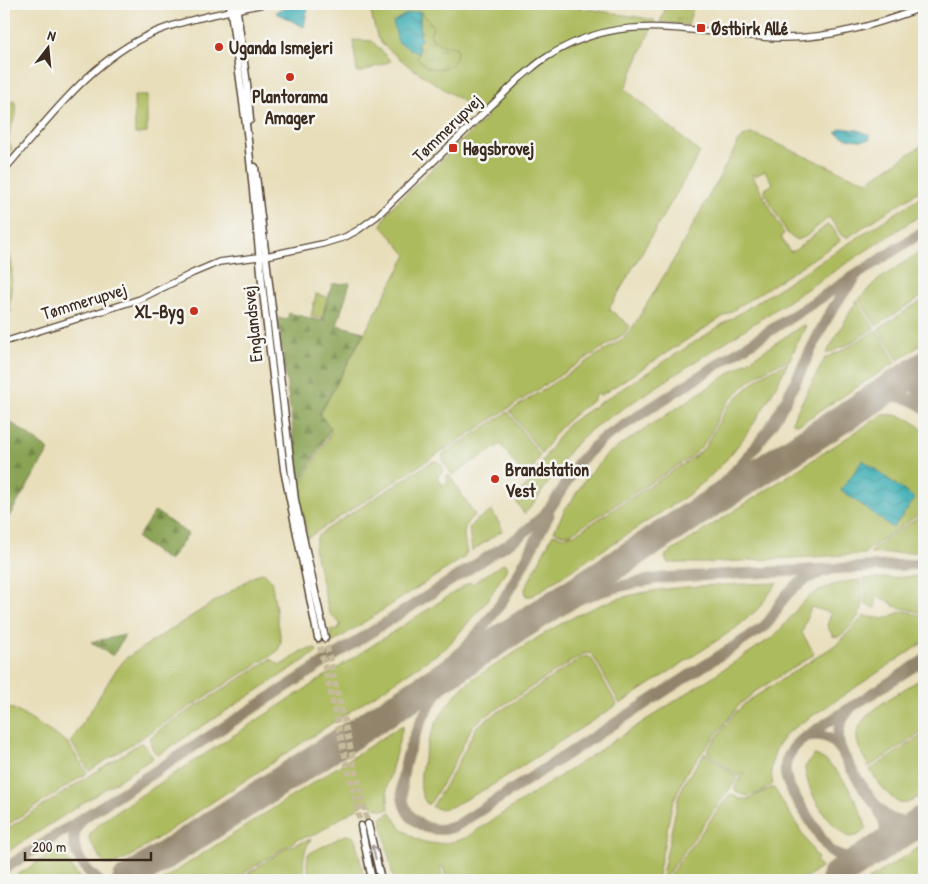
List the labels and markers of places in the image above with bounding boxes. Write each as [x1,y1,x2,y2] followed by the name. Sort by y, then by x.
[711,16,789,41] place label: Østbirk Allé
[695,22,707,34] marker: Østbirk Allé
[229,35,333,61] place label: Uganda Ismejeri
[213,41,225,53] marker: Uganda Ismejeri
[284,71,296,83] marker: Plantorama Amager
[252,84,329,131] place label: Plantorama Amager
[463,136,534,162] place label: Høgsbrovej
[447,142,459,154] marker: Høgsbrovej
[134,299,184,325] place label: XL-Byg
[188,305,200,317] marker: XL-Byg
[505,457,589,503] place label: Brandstation Vest
[489,473,501,485] marker: Brandstation Vest

